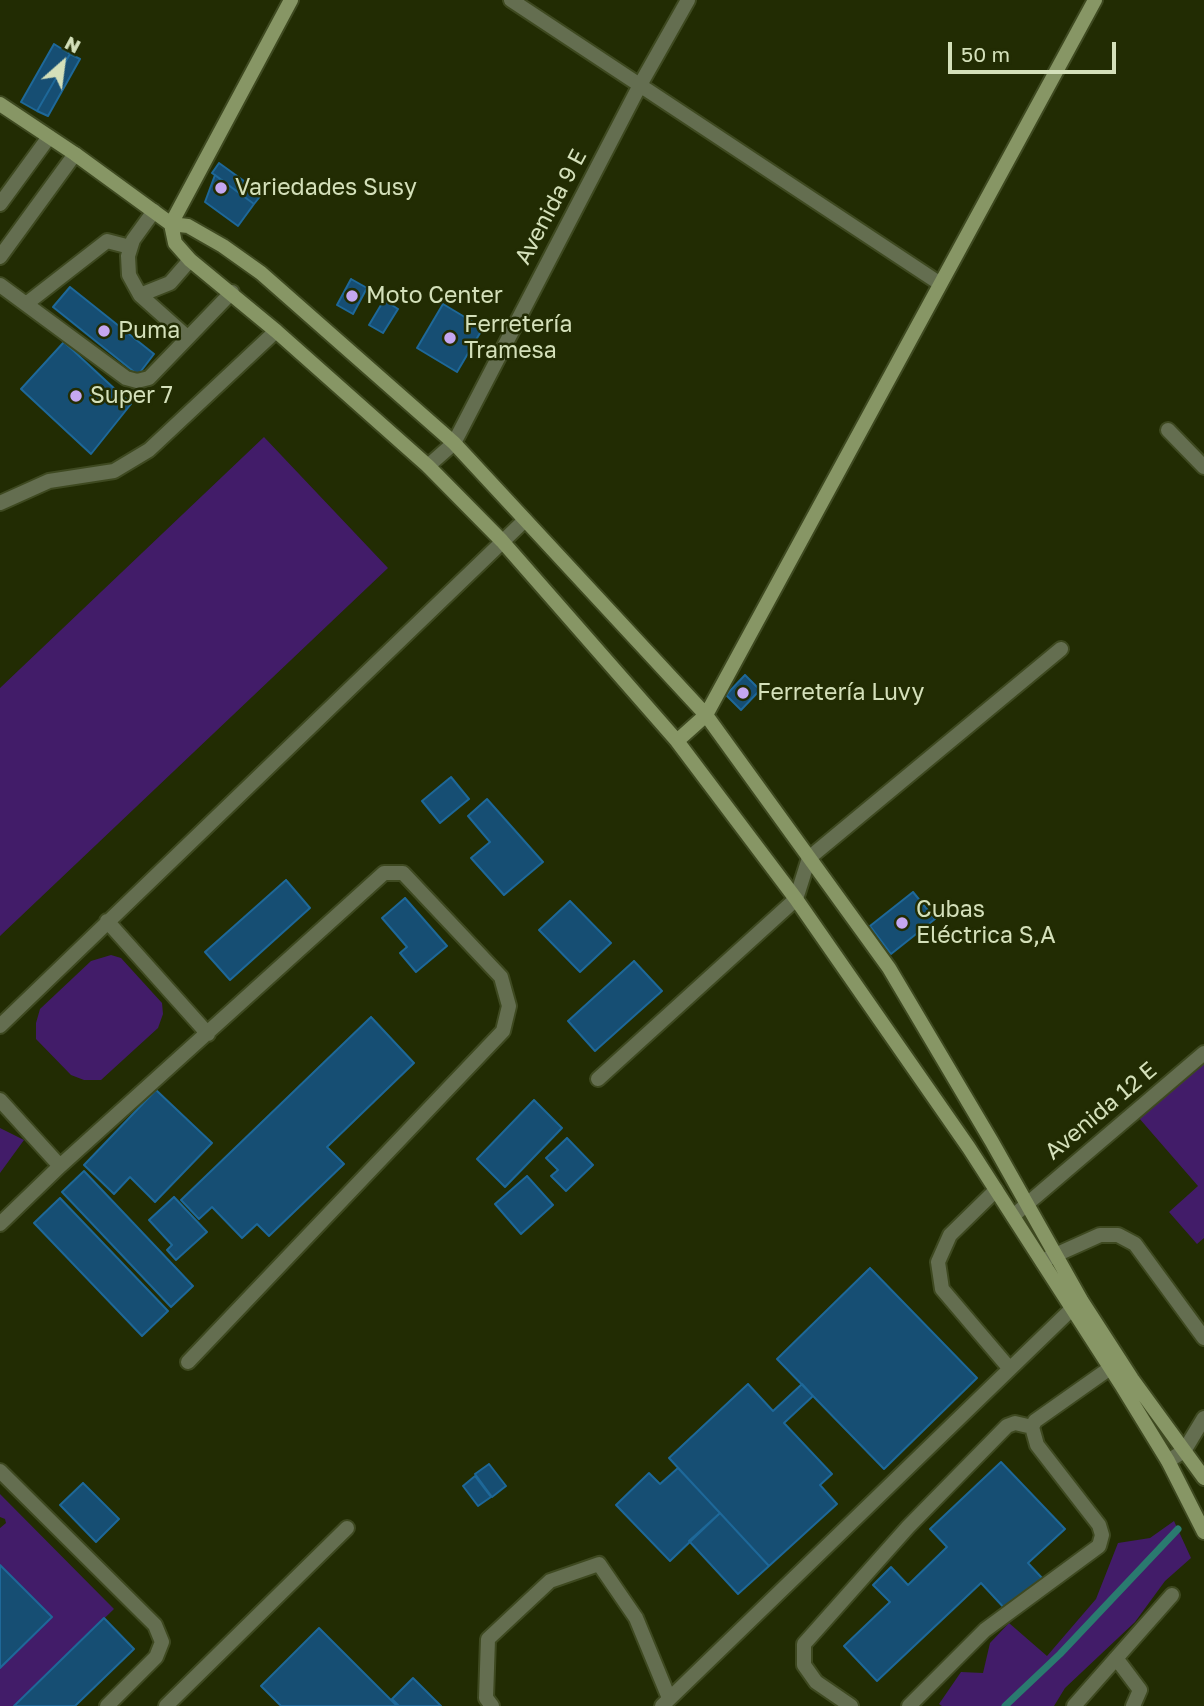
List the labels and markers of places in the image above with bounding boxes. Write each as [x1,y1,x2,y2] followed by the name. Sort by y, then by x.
[235,174,417,202] place label: Variedades Susy
[213,180,229,196] marker: Variedades Susy
[366,282,503,310] place label: Moto Center
[344,288,360,304] marker: Moto Center
[464,311,573,365] place label: Ferretería Tramesa
[118,317,180,345] place label: Puma
[96,323,112,339] marker: Puma
[442,330,458,346] marker: Ferretería Tramesa
[90,382,173,410] place label: Super 7
[68,388,84,404] marker: Super 7
[757,679,924,707] place label: Ferretería Luvy
[735,685,751,701] marker: Ferretería Luvy
[916,896,1056,950] place label: Cubas Eléctrica S,A
[894,915,910,931] marker: Cubas Eléctrica S,A

